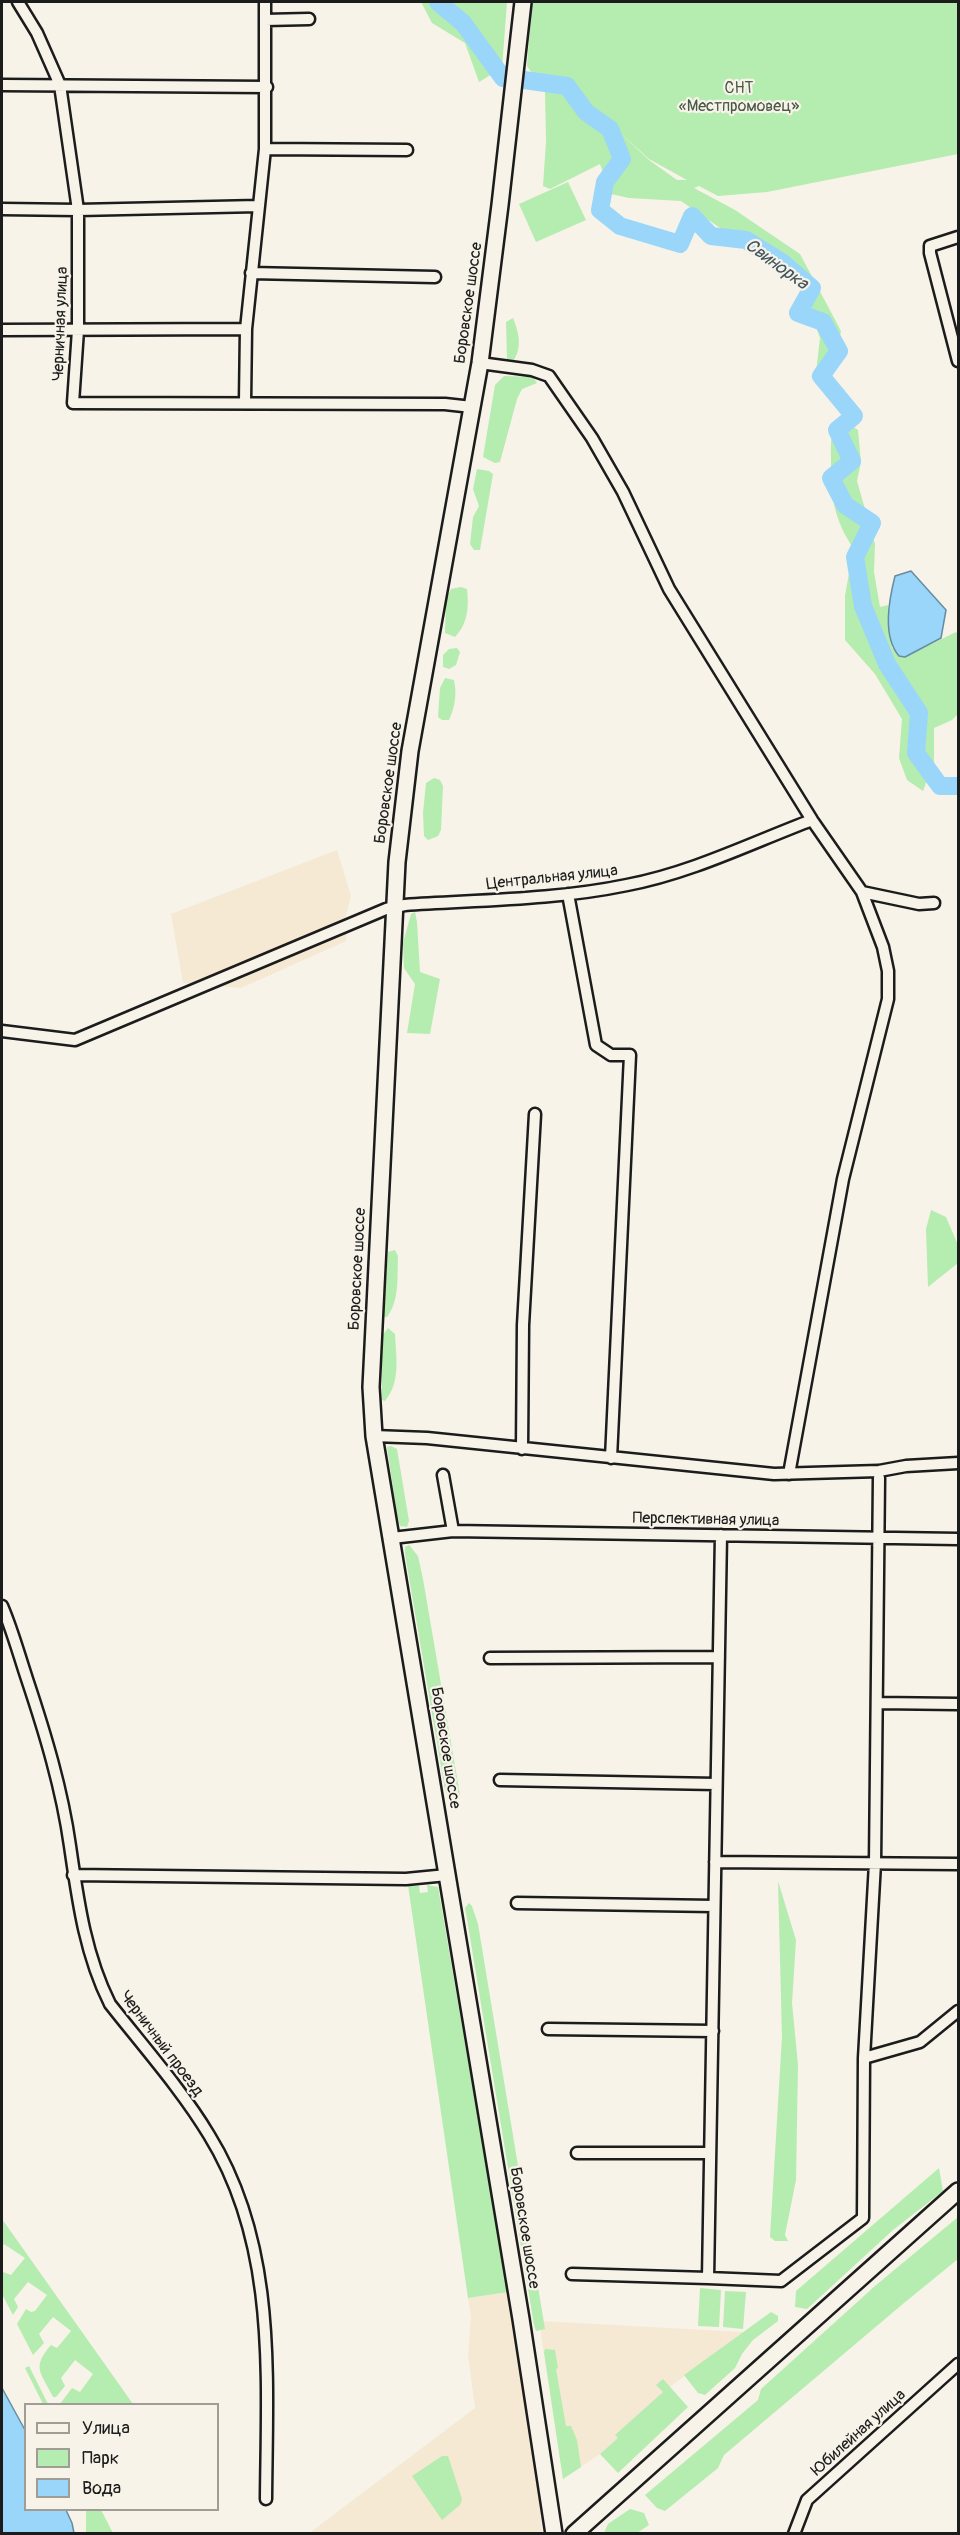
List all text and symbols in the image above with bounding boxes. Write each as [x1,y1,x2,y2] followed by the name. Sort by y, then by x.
[679,79,799,117] park label: СНТ «Местпромовец»
[740,235,812,295] water label: Свинорка
[451,241,487,365] street label: Боровское шоссе
[49,266,73,382] street label: Черничная улица
[371,721,407,845] street label: Боровское шоссе
[485,862,619,894] street label: Центральная улица
[345,1207,371,1331] street label: Боровское шоссе
[632,1509,780,1531] street label: Перспективная улица
[426,1686,464,1810] street label: Боровское шоссе
[115,1987,207,2101] street label: Черничный проезд
[505,2166,543,2290] street label: Боровское шоссе
[808,2386,910,2480] street label: Юбилейная улица
[24,2403,219,2511] legend
[82,2417,130,2440] text: Улица
[82,2447,119,2470] text: Парк
[82,2477,121,2500] text: Вода

